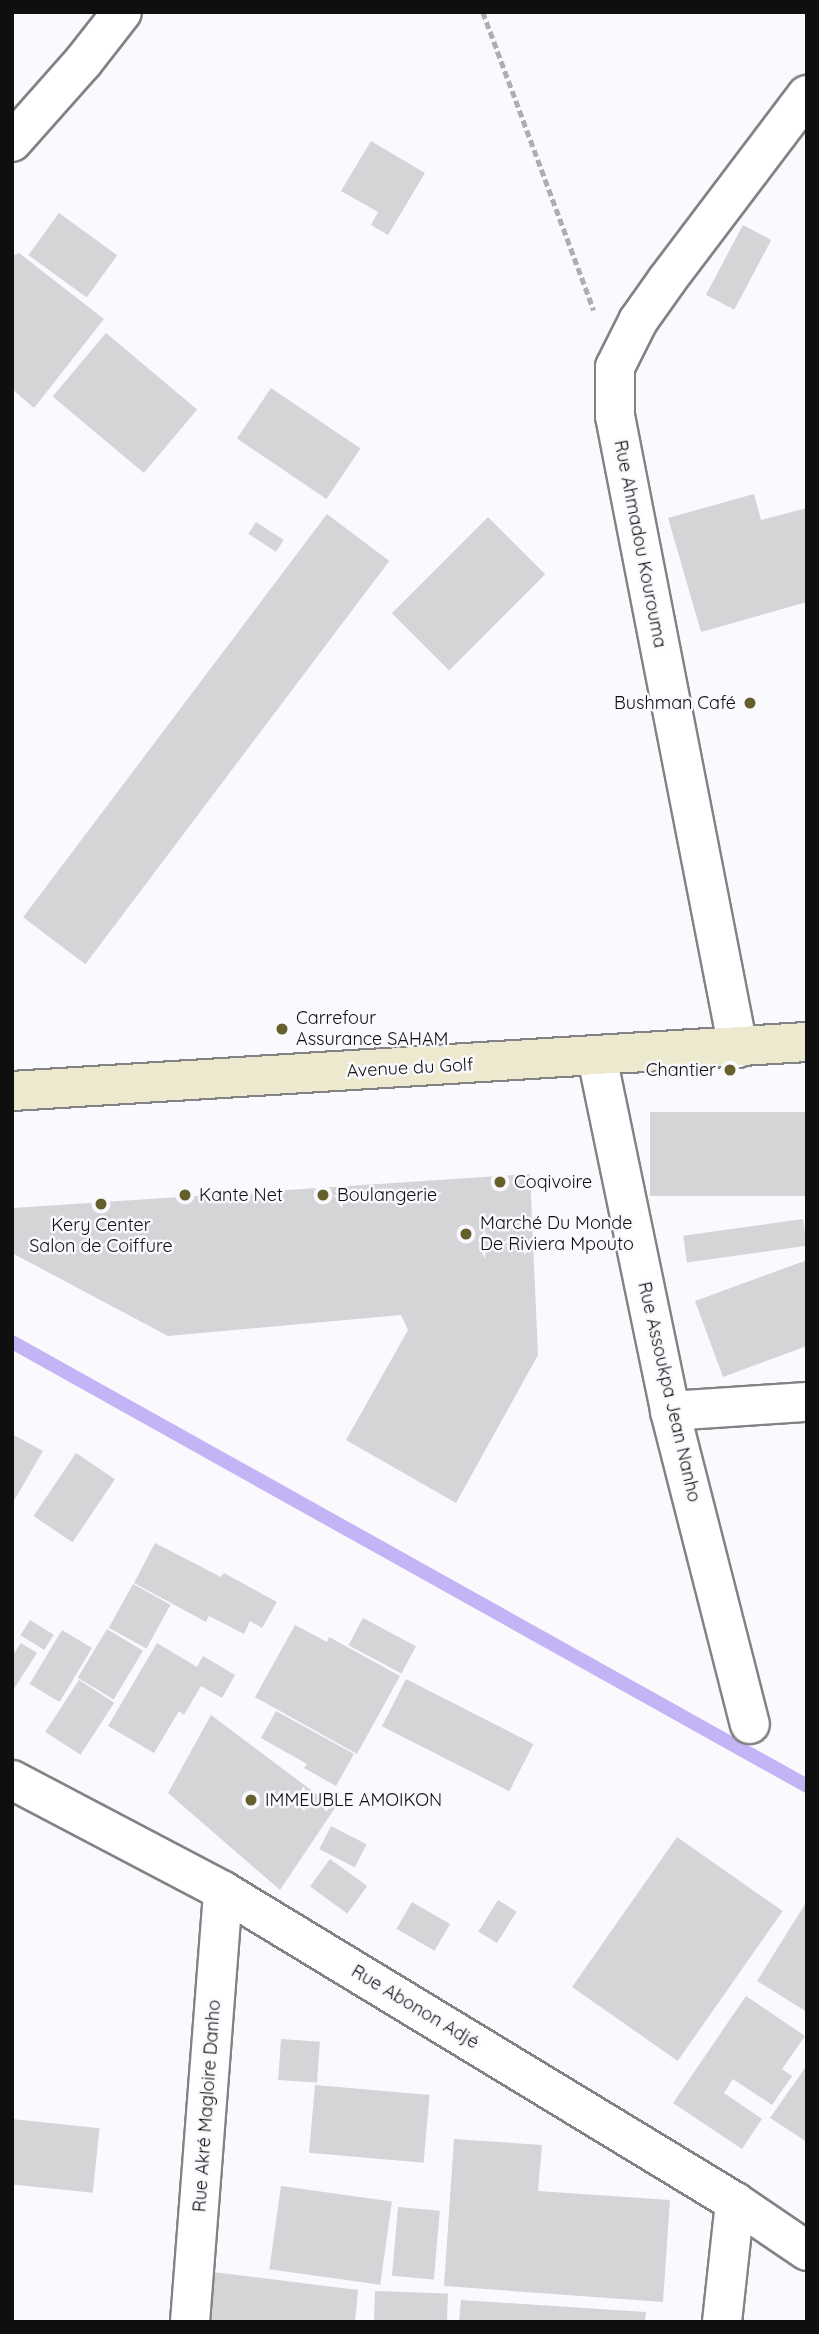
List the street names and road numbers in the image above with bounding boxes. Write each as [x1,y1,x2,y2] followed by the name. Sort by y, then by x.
[609,438,671,650] street label: Rue Ahmadou Kourouma
[346,1054,474,1082] street label: Avenue du Golf
[633,1280,705,1504] street label: Rue Assoukpa Jean Nanho
[347,1960,483,2054] street label: Rue Abonon Adjé
[189,1999,225,2213] street label: Rue Akré Magloire Danho

